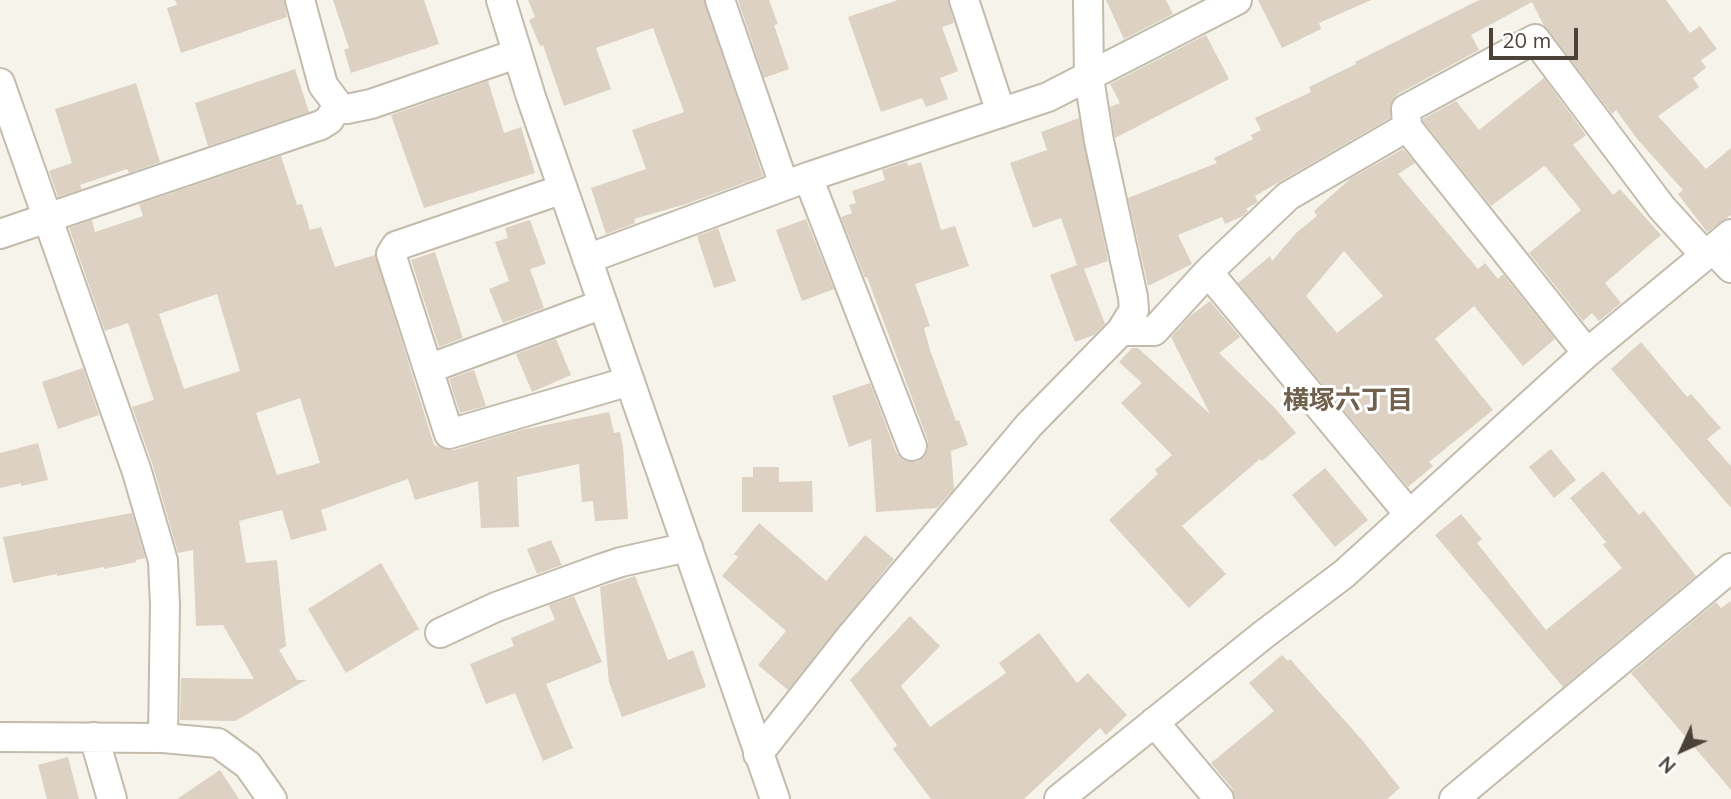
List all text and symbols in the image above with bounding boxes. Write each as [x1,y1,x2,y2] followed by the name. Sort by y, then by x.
[1493,14,1582,58] scale bar
[1502,27,1551,53] text: 20 m
[1283,385,1413,417] district label: 横塚六丁目
[1647,715,1717,785] north arrow
[1654,751,1681,778] text: N

